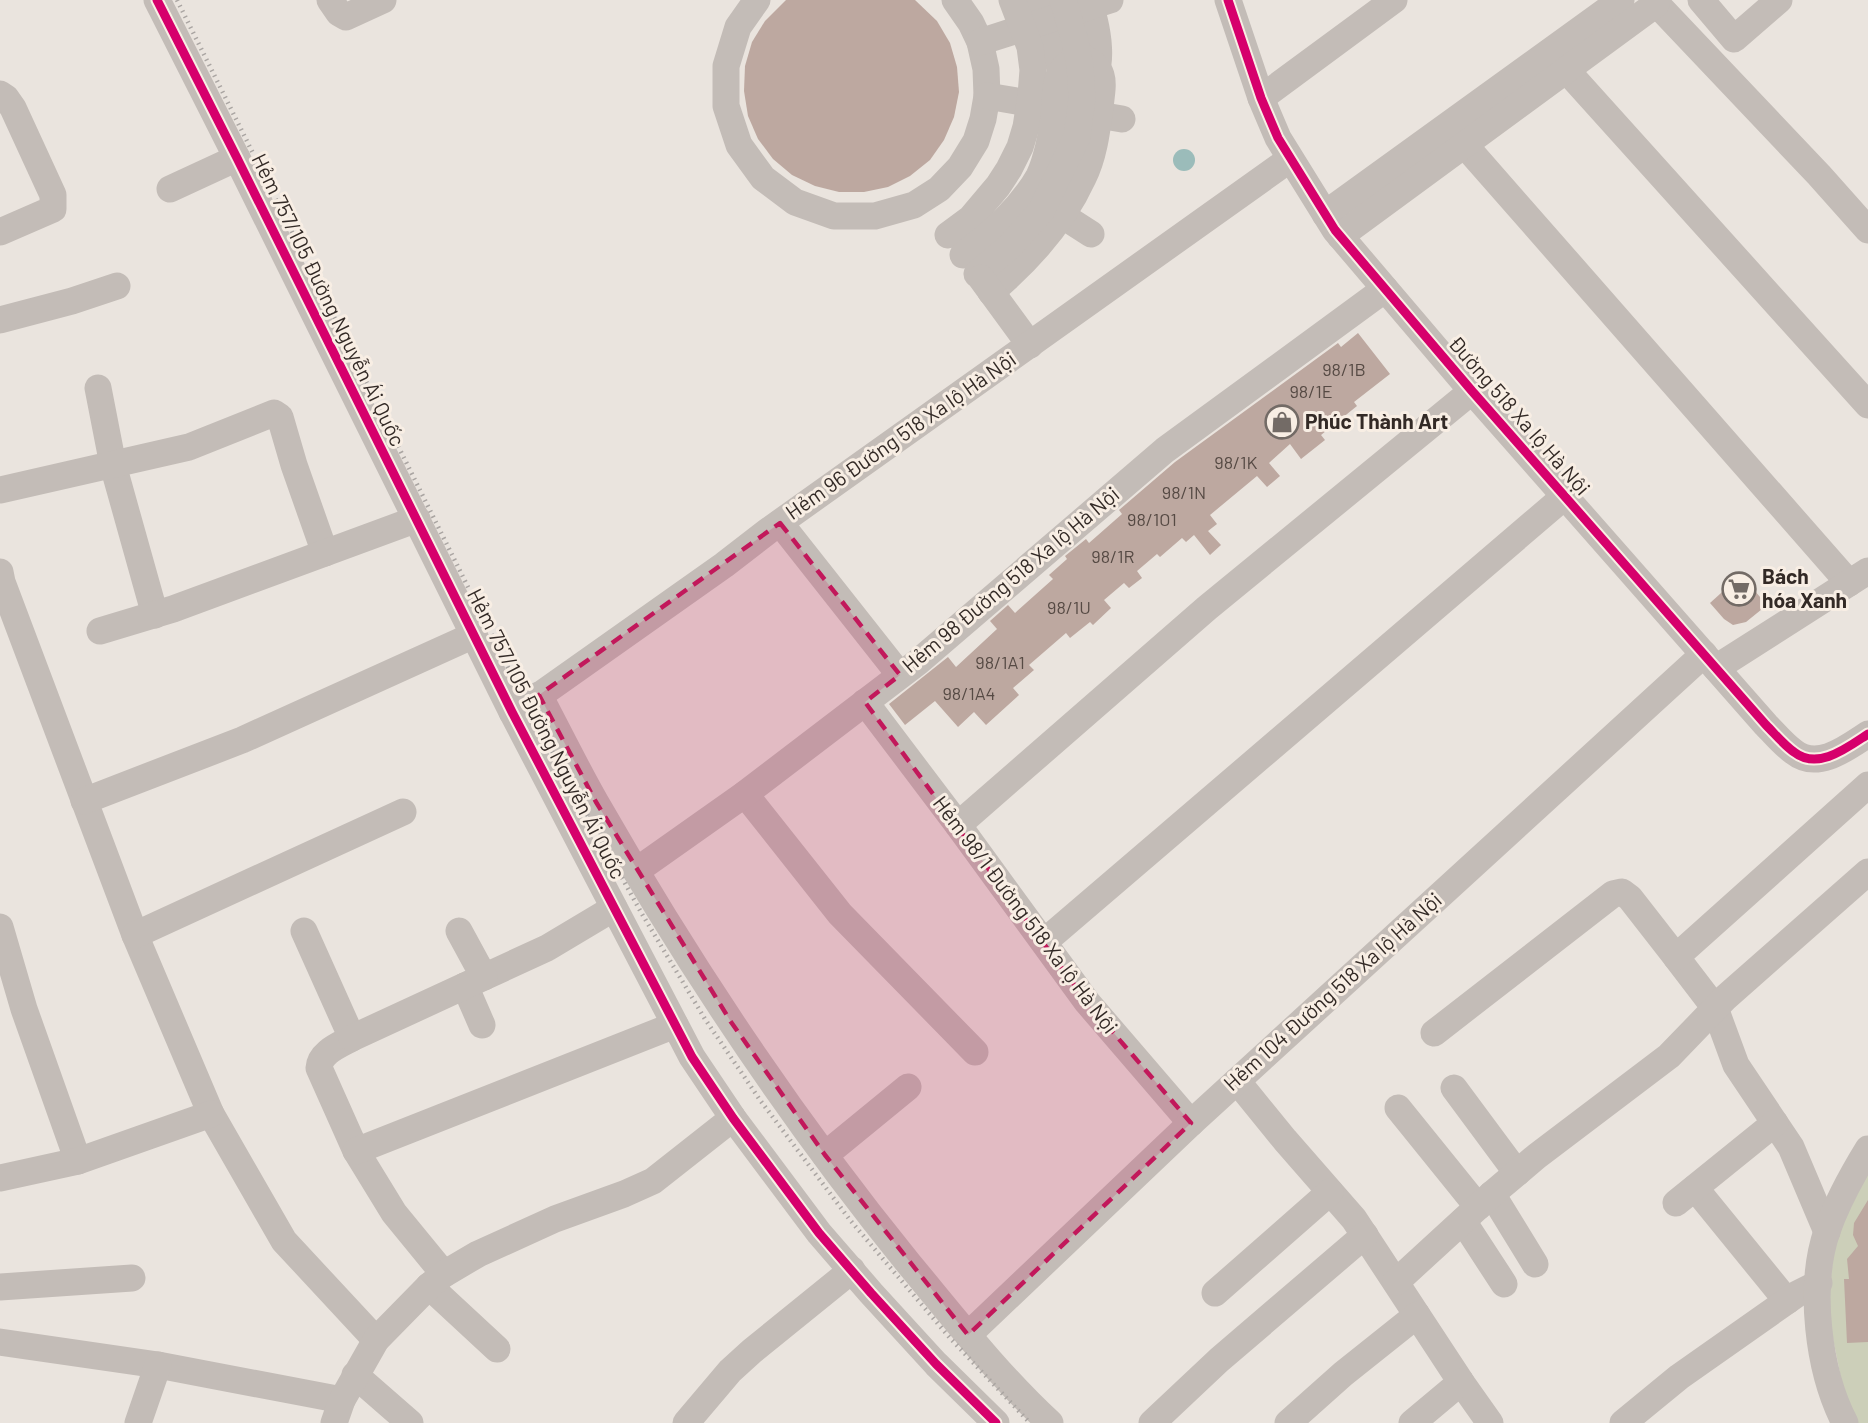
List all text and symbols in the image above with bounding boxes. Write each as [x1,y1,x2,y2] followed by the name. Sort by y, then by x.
[247,149,411,450] street label: Hẻm 757/105 Đường Nguyễn Ái Quốc
[1444,330,1596,500] street label: Đường 518 Xa lộ Hà Nội
[780,346,1020,524] street label: Hẻm 96 Đường 518 Xa lộ Hà Nội
[1322,358,1366,380] house number: 98/1B
[1289,380,1333,402] house number: 98/1E
[1264,404,1300,440] shop icon: Phúc Thành Art
[1305,408,1448,433] place label: Phúc Thành Art
[1214,451,1258,473] house number: 98/1K
[896,481,1124,677] street label: Hẻm 98 Đường 518 Xa lộ Hà Nội
[1162,481,1206,503] house number: 98/1N
[1127,508,1177,530] house number: 98/1O1
[1091,545,1135,567] house number: 98/1R
[1762,563,1847,612] place label: Bách hóa Xanh
[1721,571,1757,607] supermarket icon: Bách hóa Xanh
[463,584,632,883] street label: Hẻm 757/105 Đường Nguyễn Ái Quốc
[1047,596,1091,618] house number: 98/1U
[975,651,1025,673] house number: 98/1A1
[942,682,996,704] house number: 98/1A4
[929,790,1124,1038] street label: Hẻm 98/1 Đường 518 Xa lộ Hà Nội
[1218,886,1446,1095] street label: Hẻm 104 Đường 518 Xa lộ Hà Nội

